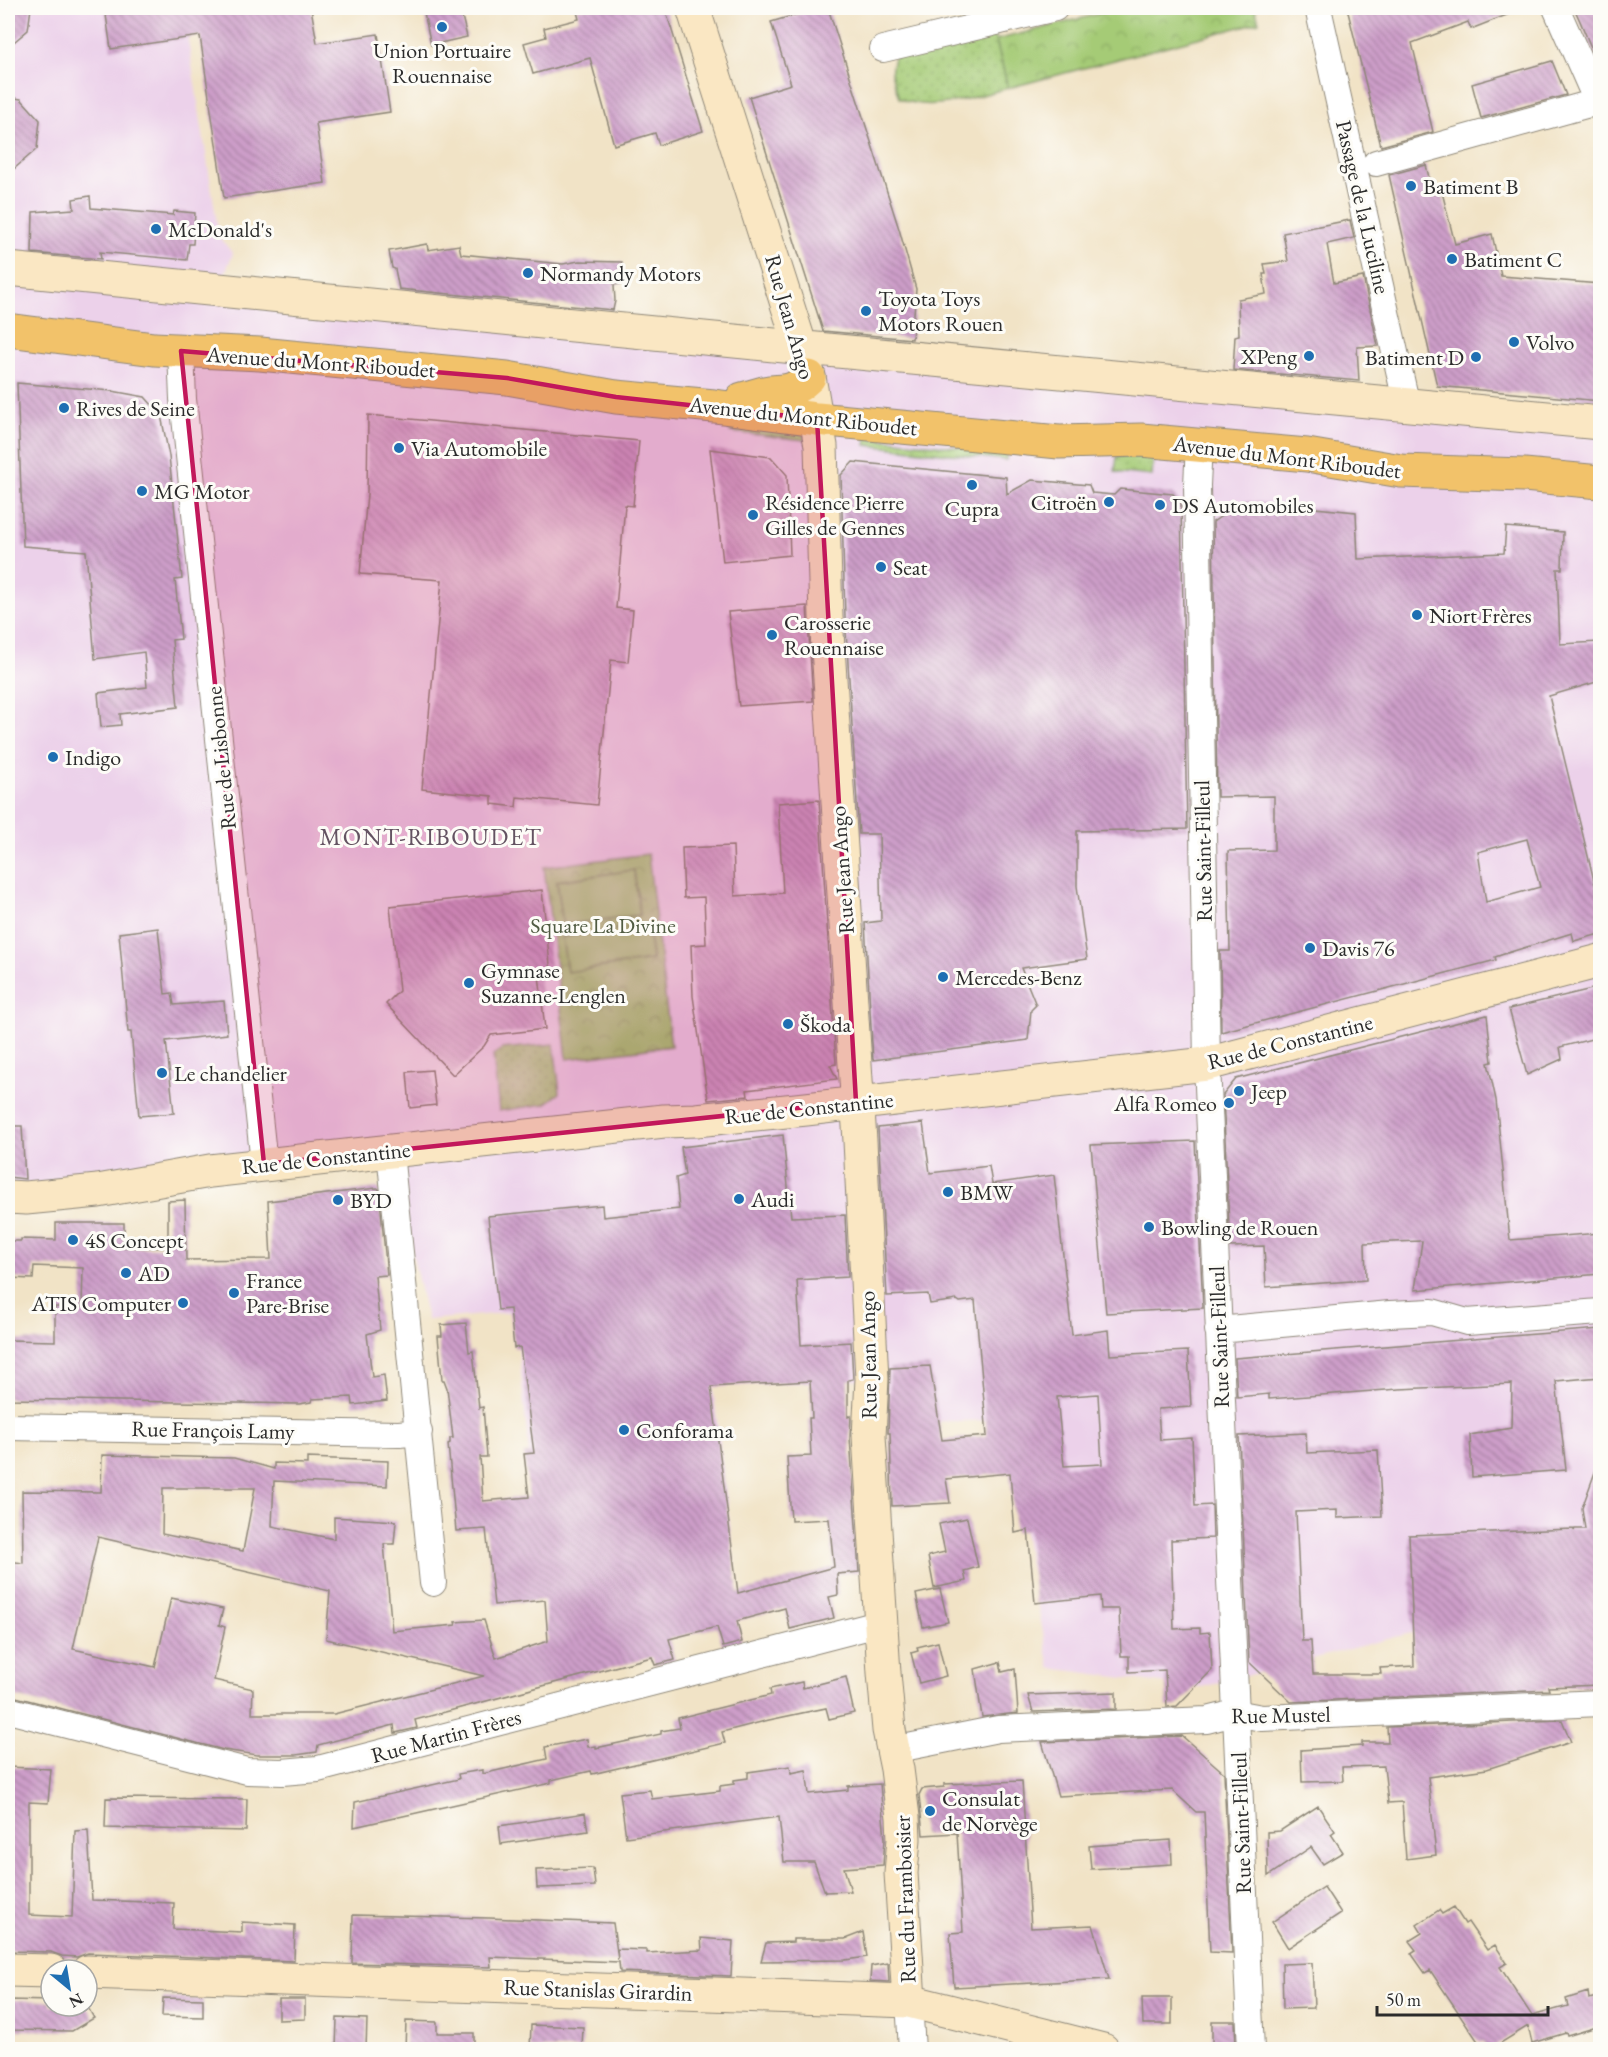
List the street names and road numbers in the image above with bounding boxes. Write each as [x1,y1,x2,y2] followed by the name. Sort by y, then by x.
[1329,117,1397,297] street label: Passage de la Luciline
[758,251,822,383] street label: Rue Jean Ango
[205,339,437,384] street label: Avenue du Mont Riboudet
[686,389,919,442] street label: Avenue du Mont Riboudet
[1170,429,1403,485] street label: Avenue du Mont Riboudet
[199,685,243,831] street label: Rue de Lisbonne
[1187,780,1219,922] street label: Rue Saint-Filleul
[823,805,861,935] street label: Rue Jean Ango
[1204,1007,1376,1077] street label: Rue de Constantine
[723,1085,895,1131] street label: Rue de Constantine
[240,1135,412,1181] street label: Rue de Constantine
[1202,1266,1236,1408] street label: Rue Saint-Filleul
[852,1290,884,1419] street label: Rue Jean Ango
[131,1414,295,1446] street label: Rue François Lamy
[1231,1700,1331,1730] street label: Rue Mustel
[368,1702,524,1770] street label: Rue Martin Frères
[1224,1752,1258,1894] street label: Rue Saint-Filleul
[888,1814,922,1983] street label: Rue du Framboisier
[503,1972,693,2008] street label: Rue Stanislas Girardin

